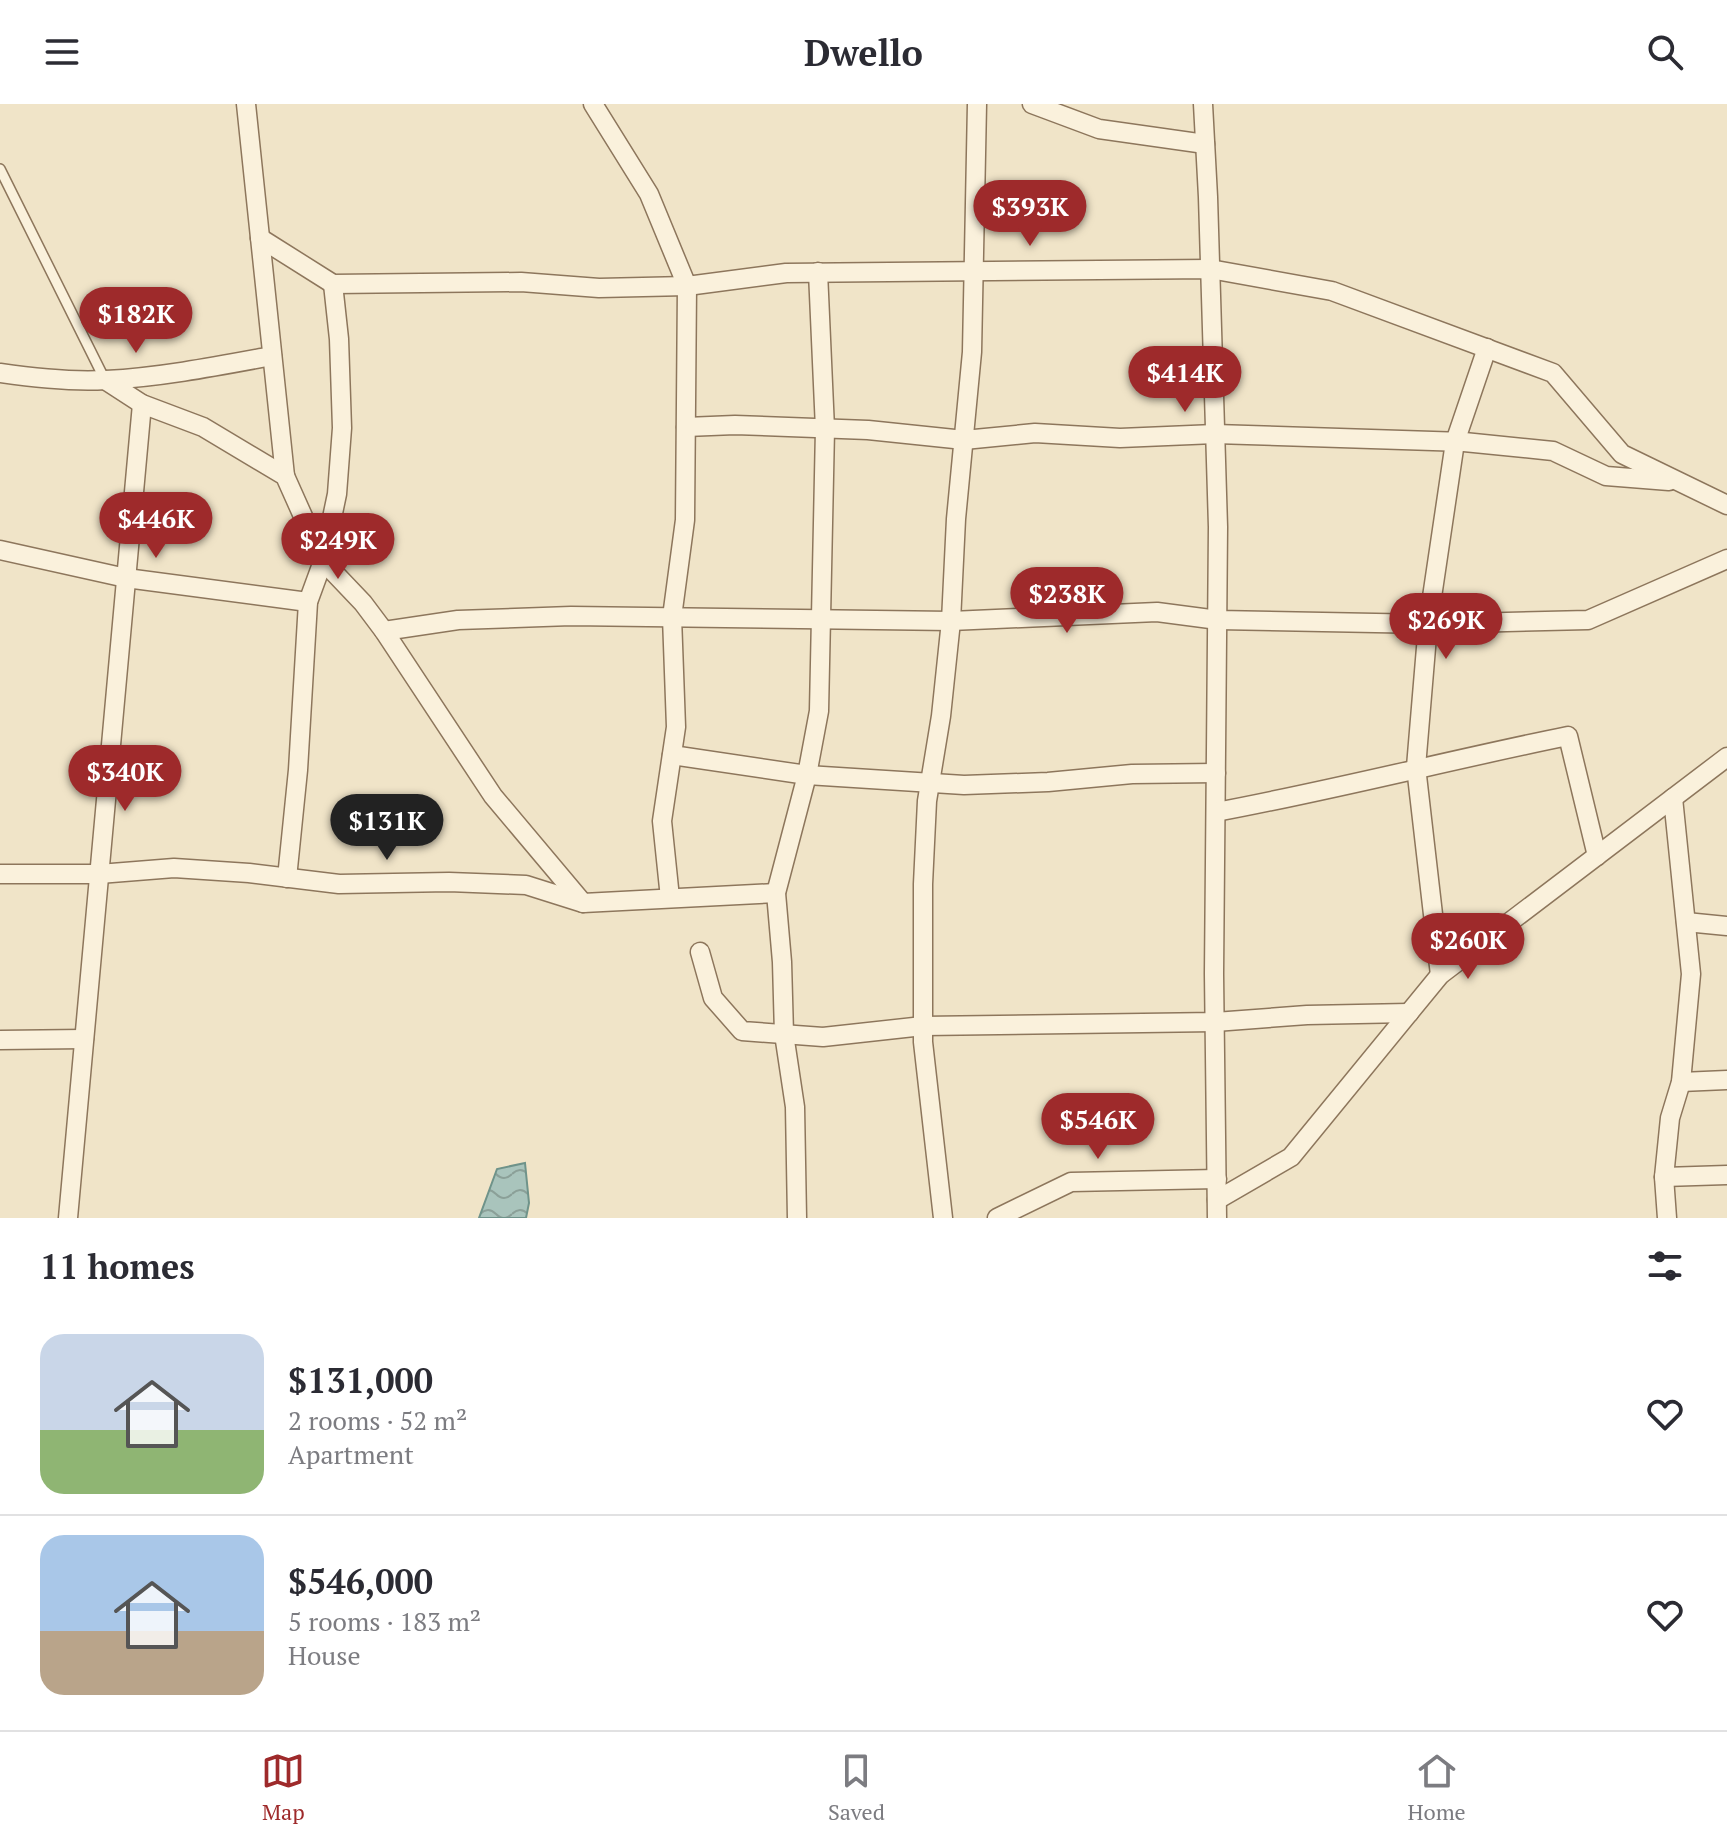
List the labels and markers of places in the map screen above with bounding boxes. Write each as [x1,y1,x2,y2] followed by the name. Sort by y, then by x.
[974,180,1086,248] pin: $393K
[80,287,192,355] pin: $182K
[1129,346,1241,414] pin: $414K
[100,492,212,560] pin: $446K
[282,513,394,581] pin: $249K
[1011,567,1123,635] pin: $238K
[1390,593,1502,661] pin: $269K
[69,745,181,813] pin: $340K
[331,794,443,862] pin: $131K
[1412,913,1524,981] pin: $260K
[1042,1093,1154,1161] pin: $546K

